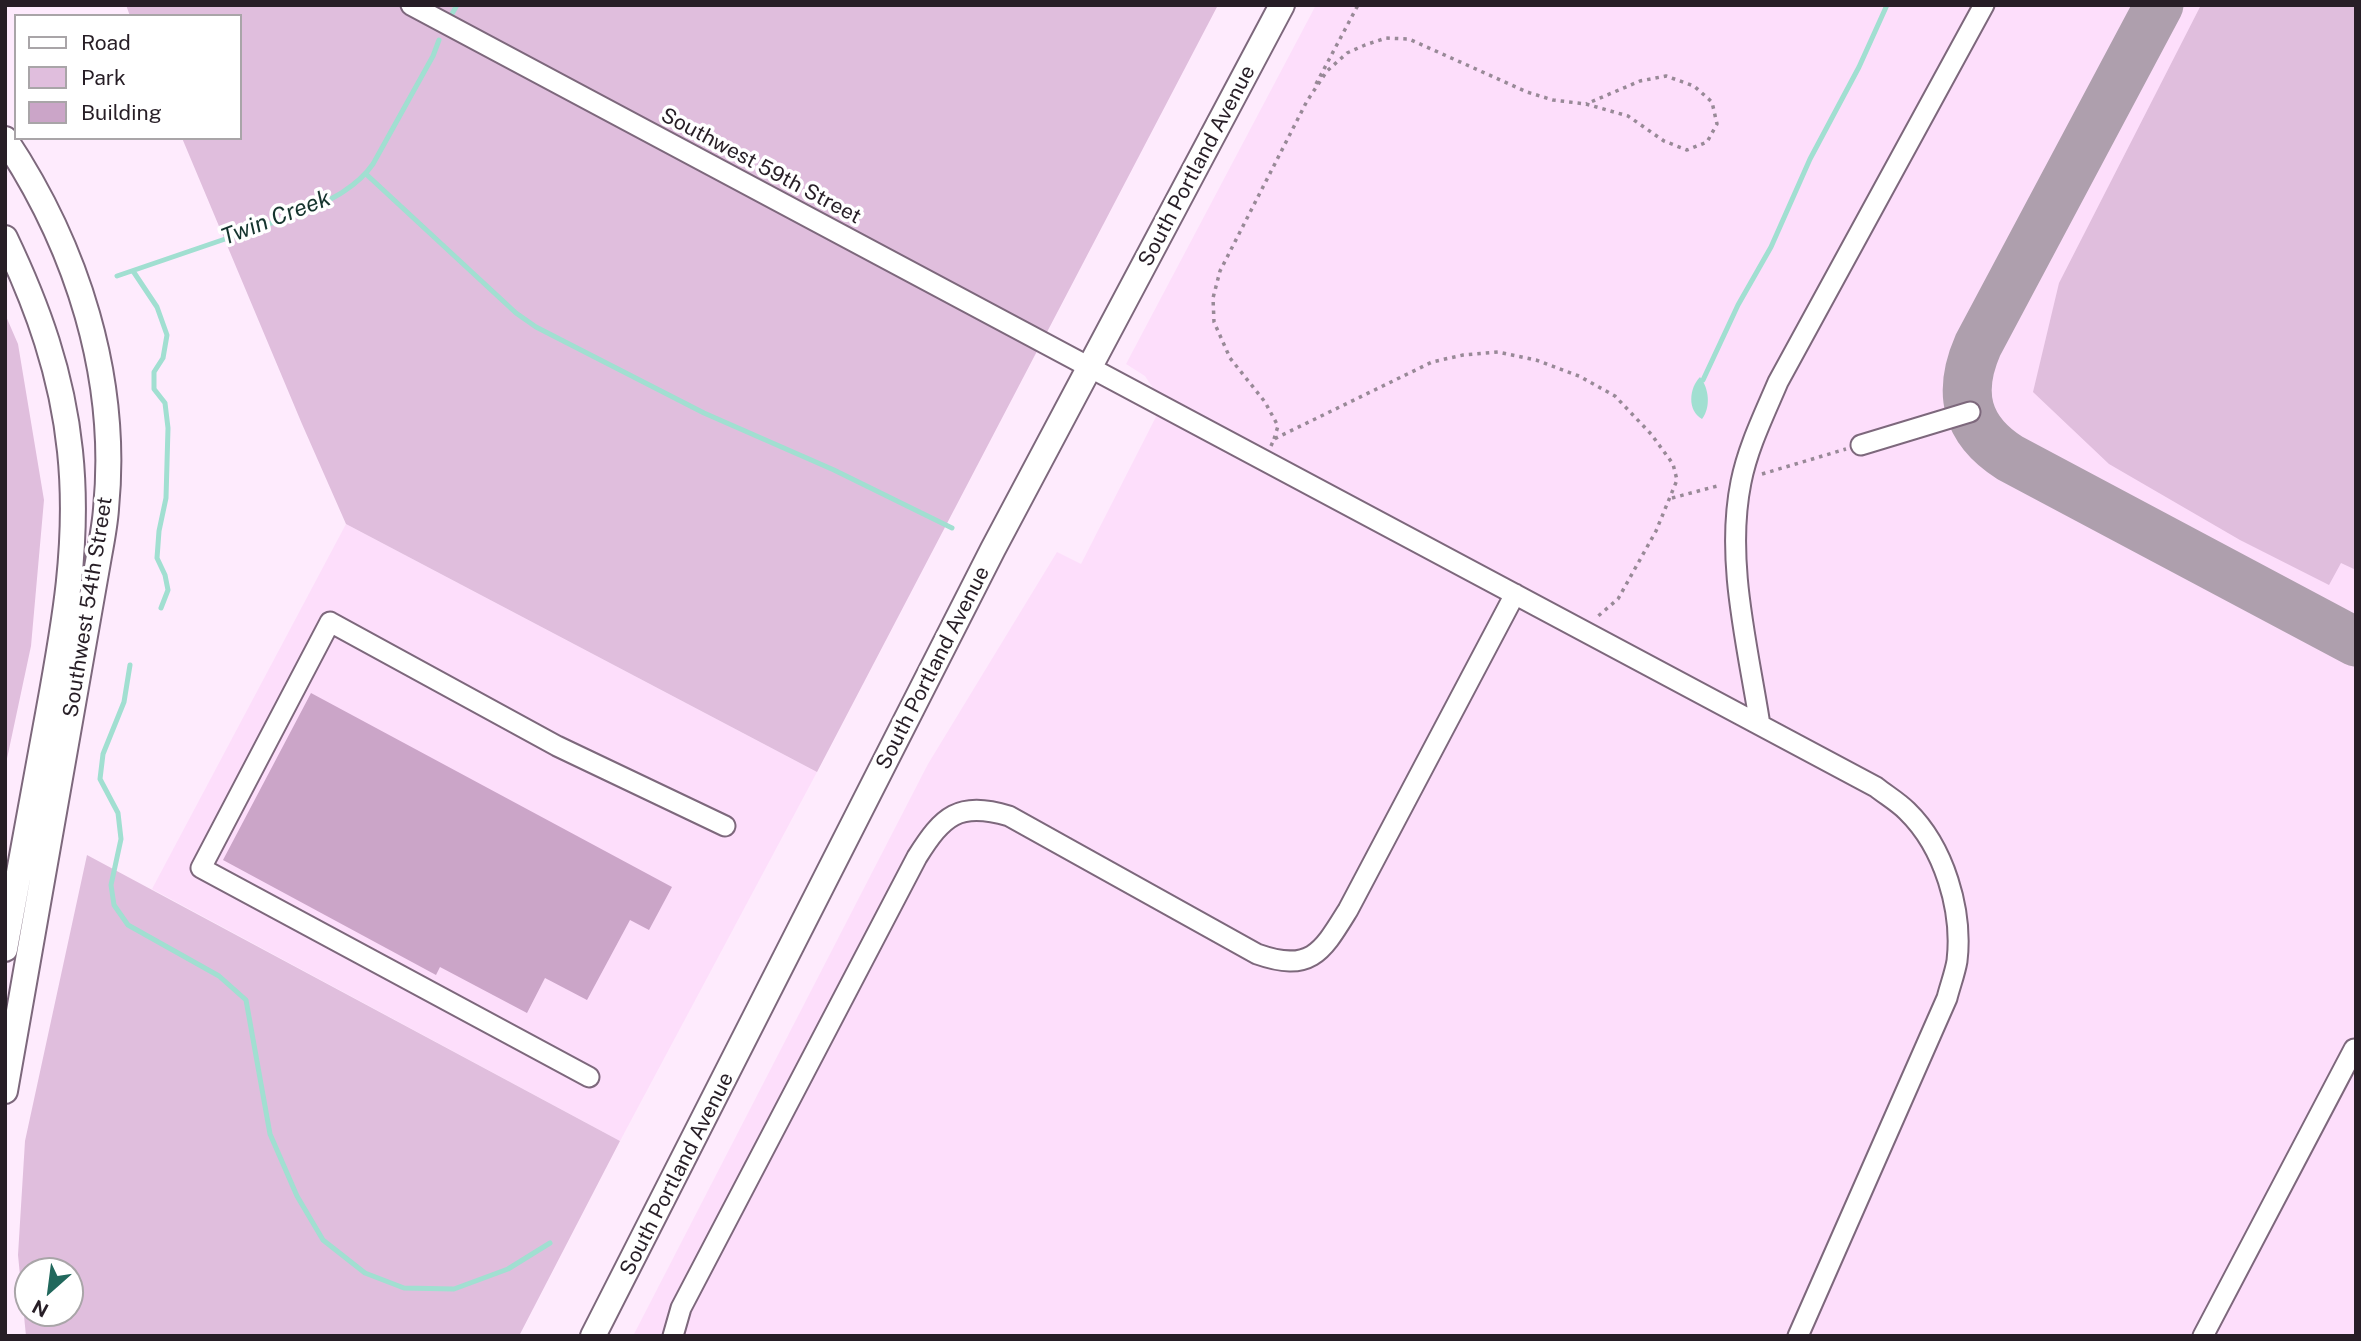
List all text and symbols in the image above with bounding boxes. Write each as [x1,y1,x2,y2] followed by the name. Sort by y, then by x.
[14,14,242,140] legend
[81,30,131,55] text: Road
[1133,61,1261,271] street label: South Portland Avenue
[81,65,126,90] text: Park
[81,100,162,125] text: Building
[657,103,865,229] street label: Southwest 59th Street
[218,185,334,251] water label: Twin Creek
[58,495,118,719] street label: Southwest 54th Street
[871,562,995,774] street label: South Portland Avenue
[615,1068,739,1280] street label: South Portland Avenue
[14,1257,84,1327] north arrow
[28,1296,52,1322] text: N

